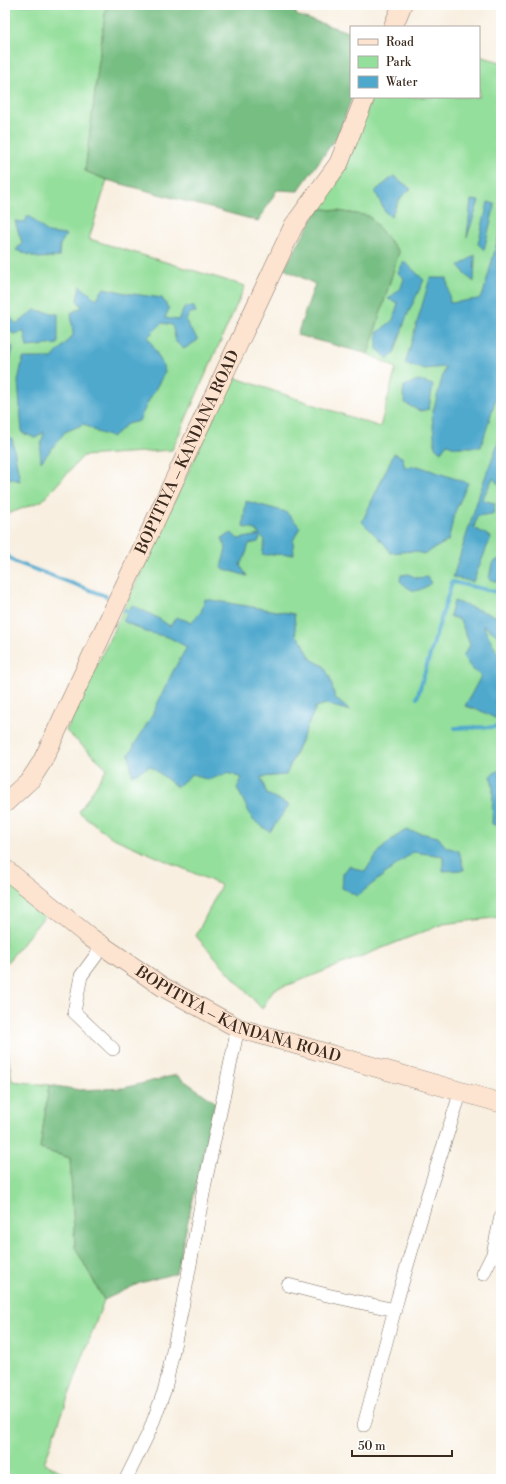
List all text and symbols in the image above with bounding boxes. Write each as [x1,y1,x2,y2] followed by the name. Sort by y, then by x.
[350,26,480,98] legend
[386,35,414,50] text: Road
[386,55,412,70] text: Park
[385,75,418,90] text: Water
[131,347,244,558] street label: BOPITIYA – KANDANA ROAD
[131,961,343,1067] street label: BOPITIYA – KANDANA ROAD
[352,1432,452,1458] scale bar
[358,1439,386,1454] text: 50 m

